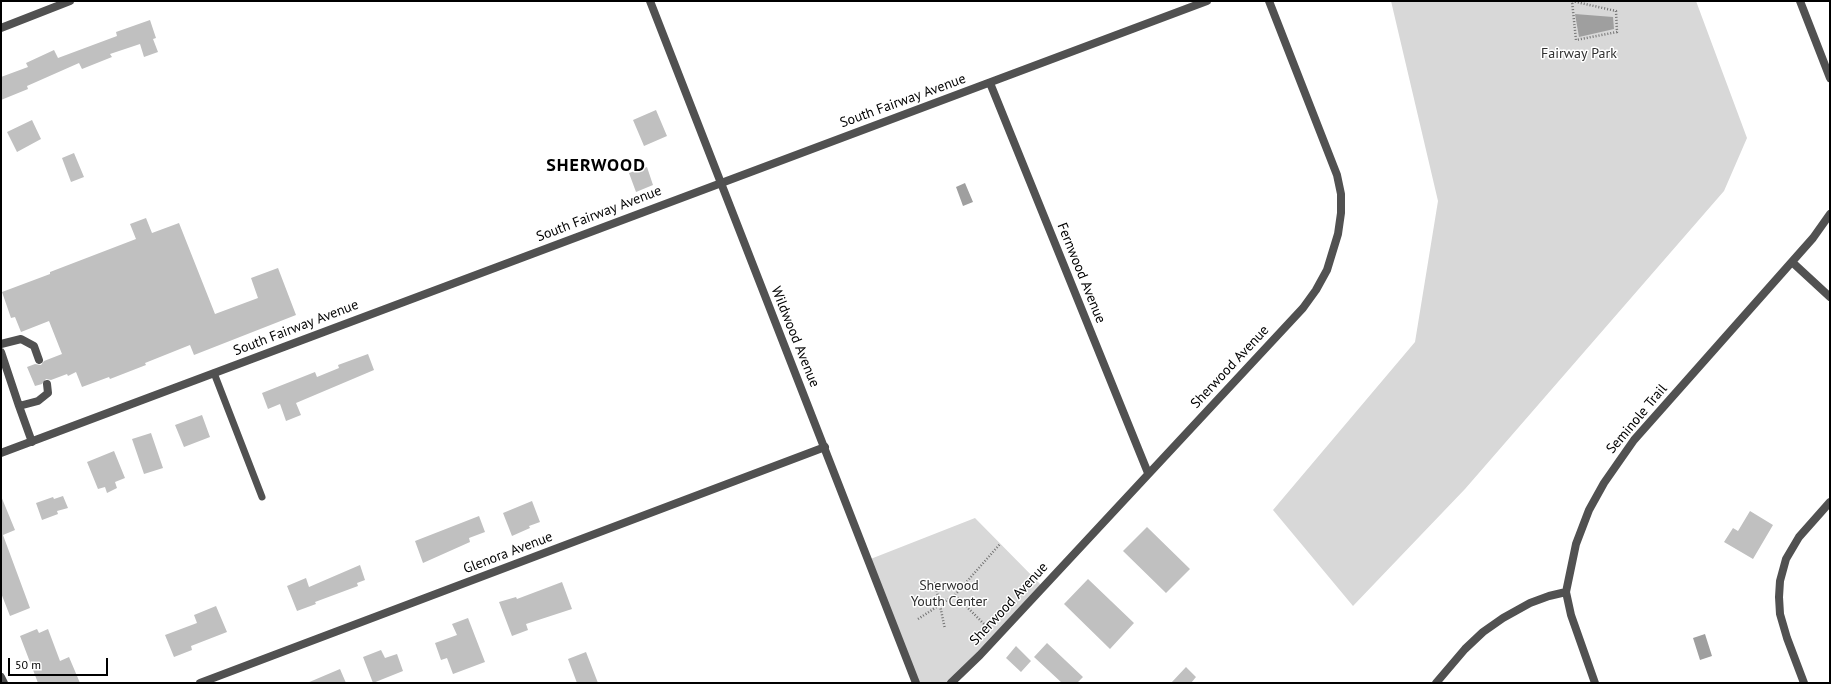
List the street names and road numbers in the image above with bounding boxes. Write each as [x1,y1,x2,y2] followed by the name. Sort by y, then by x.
[838,70,968,132] street label: South Fairway Avenue
[534,182,664,246] street label: South Fairway Avenue
[1053,220,1109,326] street label: Fernwood Avenue
[767,284,823,390] street label: Wildwood Avenue
[231,296,361,360] street label: South Fairway Avenue
[1187,322,1273,412] street label: Sherwood Avenue
[1603,381,1671,457] street label: Seminole Trail
[461,528,555,578] street label: Glenora Avenue
[966,559,1052,649] street label: Sherwood Avenue

